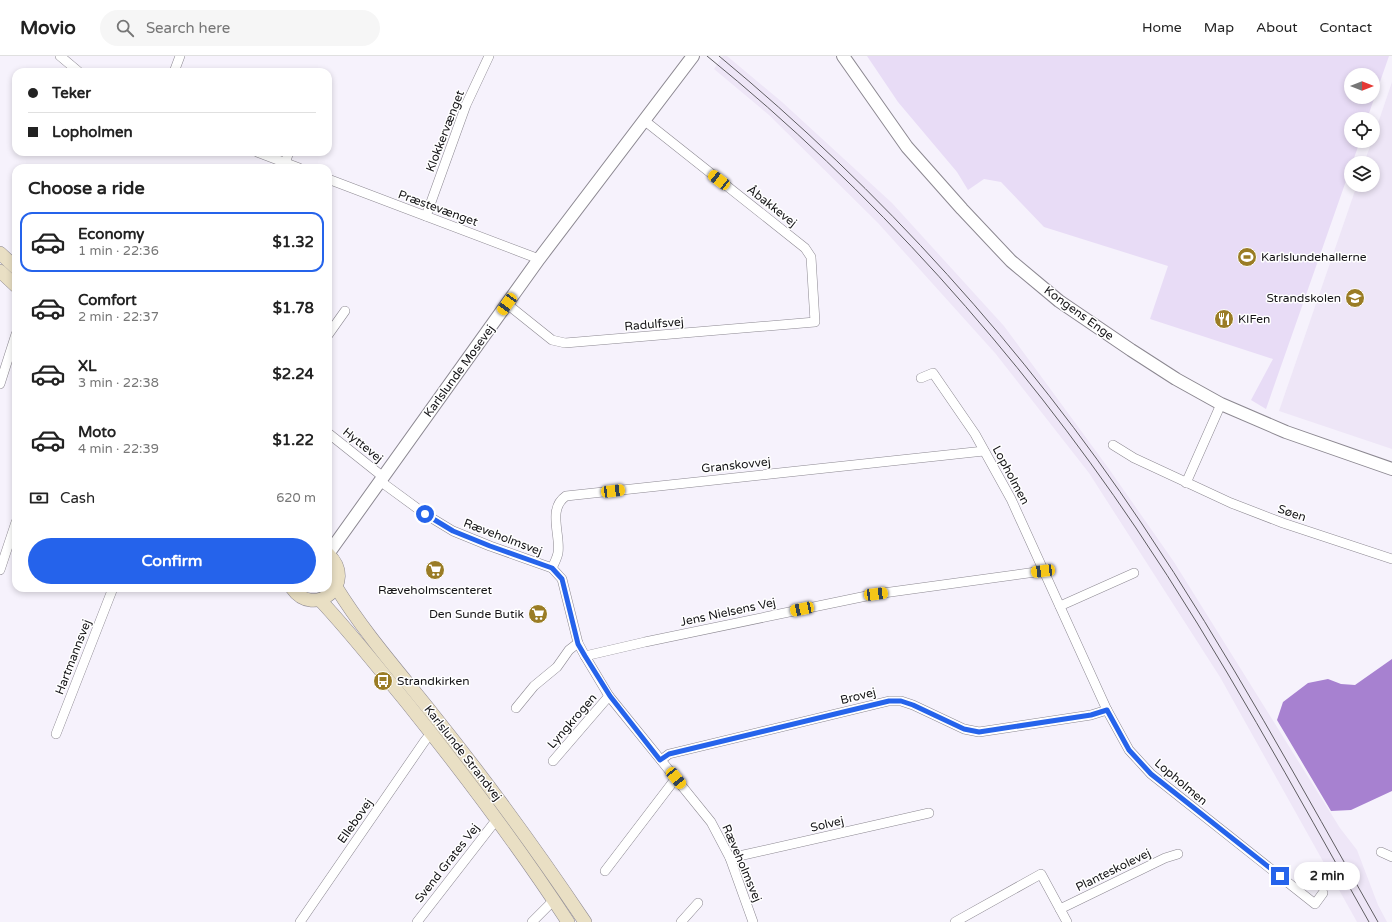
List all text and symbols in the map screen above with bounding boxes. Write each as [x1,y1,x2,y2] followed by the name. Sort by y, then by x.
[100,10,380,46] search box
[20,17,76,39] text: Movio
[114,17,136,39] icon: search
[146,19,230,37] text: Search here
[1142,19,1182,36] text: Home
[1204,19,1234,36] text: Map
[1256,19,1298,36] text: About
[1320,19,1372,36] text: Contact
[1344,68,1380,104] north arrow
[1344,68,1380,192] map controls
[52,84,91,102] text: Teker
[423,88,467,174] street label: Klokkervænget
[1344,112,1380,148] button: locate
[52,123,133,141] text: Lopholmen
[1344,156,1380,192] button: layers
[706,168,732,192] car
[28,177,145,199] text: Choose a ride
[744,182,800,230] street label: Åbakkevej
[396,187,480,229] street label: Præstevænget
[30,224,66,260] icon: car
[78,225,144,243] text: Economy
[273,233,314,251] text: $1.32
[78,243,159,259] text: 1 min · 22:36
[1236,246,1258,268] sports icon: Karlslundehallerne
[1261,250,1367,264] place label: Karlslundehallerne
[1042,283,1117,343] street label: Kongens Enge
[1344,287,1366,309] school or university icon: Strandskolen
[30,290,66,326] icon: car
[78,291,137,309] text: Comfort
[495,291,519,317] car
[1266,291,1341,305] place label: Strandskolen
[273,299,314,317] text: $1.78
[1213,308,1235,330] restaurant icon: KIFen
[78,309,159,325] text: 2 min · 22:37
[1238,312,1270,326] place label: KIFen
[624,314,684,334] street label: Radulfsvej
[421,322,497,420] street label: Karlslunde Mosevej
[30,356,66,392] icon: car
[78,357,97,375] text: XL
[273,365,314,383] text: $2.24
[78,375,159,391] text: 3 min · 22:38
[30,422,66,458] icon: car
[78,423,116,441] text: Moto
[340,425,386,465] street label: Hyttevej
[273,431,314,449] text: $1.22
[78,441,159,457] text: 4 min · 22:39
[990,443,1032,507] street label: Lopholmen
[701,454,771,476] street label: Granskovvej
[600,484,626,498] car
[28,487,50,509] icon: cash
[60,489,95,507] text: Cash
[276,490,316,506] text: 620 m
[1276,502,1308,524] street label: Søen
[416,505,434,523] route start
[462,516,544,558] street label: Ræveholmsvej
[28,538,316,584] button: Confirm
[424,559,446,581] supermarket icon: Ræveholmscenteret
[1030,564,1056,578] car
[378,583,493,597] place label: Ræveholmscenteret
[863,587,889,601] car
[679,595,777,629] street label: Jens Nielsens Vej
[789,601,815,617] car
[527,603,549,625] supermarket icon: Den Sunde Butik
[429,607,524,621] place label: Den Sunde Butik
[52,618,94,696] street label: Hartmannsvej
[372,670,394,692] bus stop icon: Strandkirken
[397,674,470,688] place label: Strandkirken
[839,685,877,707] street label: Brovej
[544,691,600,751] street label: Lyngkrogen
[421,702,505,804] street label: Karlslunde Strandvej
[1152,756,1210,808] street label: Lopholmen
[664,765,688,791] car
[335,796,375,846] street label: Ellebovej
[809,813,845,835] street label: Solvej
[412,821,482,905] street label: Svend Grates Vej
[719,822,765,904] street label: Ræveholmsvej
[1073,846,1153,894] street label: Planteskolevej
[1294,862,1360,890] callout: 2 min
[1271,867,1289,885] route end
[1310,868,1344,884] text: 2 min

